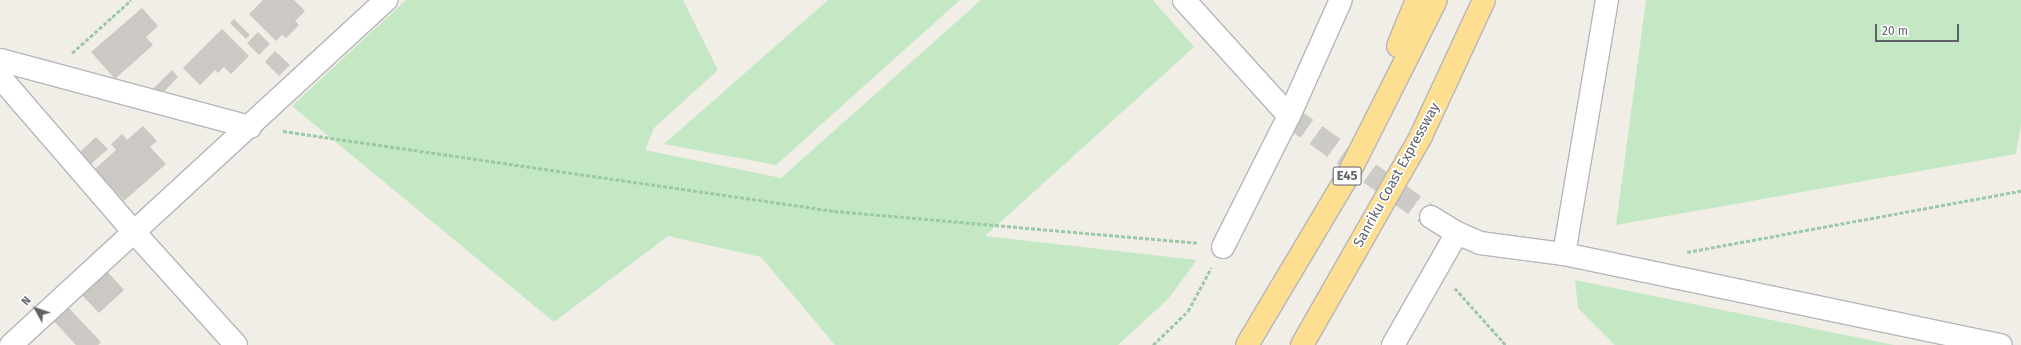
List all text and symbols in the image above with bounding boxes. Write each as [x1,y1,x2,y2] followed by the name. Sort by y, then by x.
[1877,16,1961,42] scale bar
[1882,24,1908,38] text: 20 m
[1350,100,1444,250] street label: Sanriku Coast Expressway
[1332,165,1362,187] road number: E45
[16,289,56,329] north arrow
[19,294,34,308] text: N

